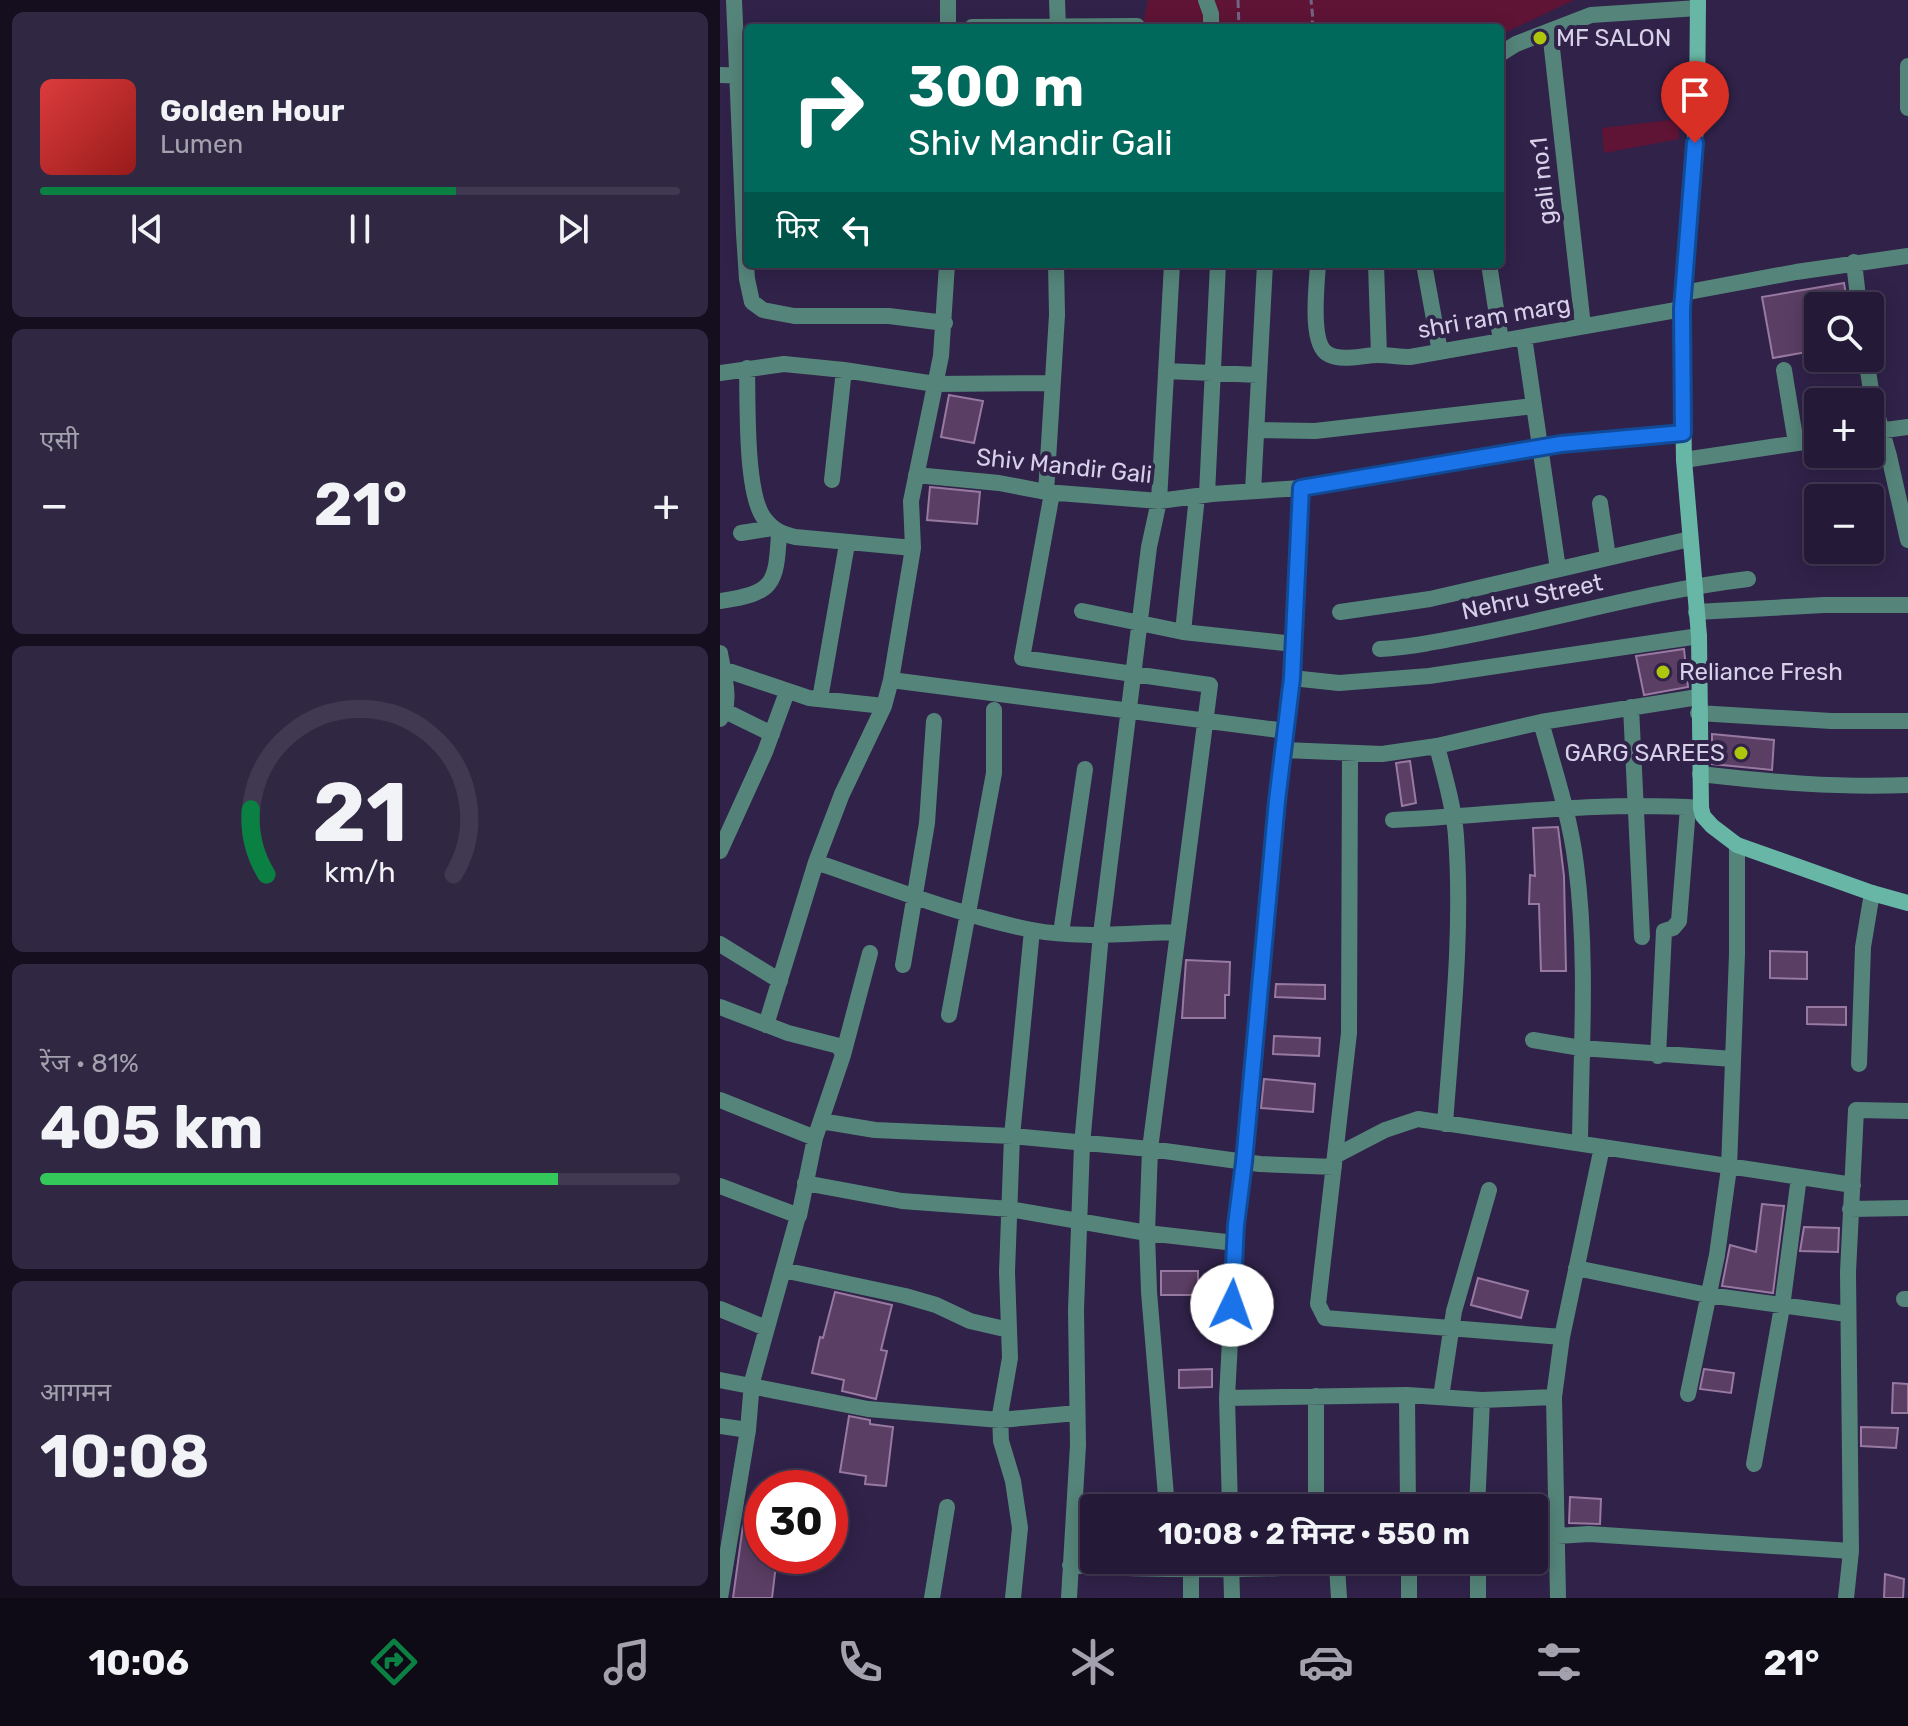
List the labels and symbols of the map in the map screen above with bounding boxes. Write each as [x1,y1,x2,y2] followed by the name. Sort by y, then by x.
[1556,24,1672,52] place label: MF SALON
[1531,29,1549,47] marker: MF SALON
[1661,61,1729,143] pin
[1524,136,1562,226] street label: gali no.1
[1415,290,1573,344] street label: shri ram marg
[975,443,1153,489] street label: Shiv Mandir Gali
[1459,568,1605,626] street label: Nehru Street
[1679,658,1843,686] place label: Reliance Fresh
[1654,663,1672,681] marker: Reliance Fresh
[1564,739,1725,767] place label: GARG SAREES
[1732,744,1750,762] marker: GARG SAREES
[1190,1263,1274,1347] position arrow
[744,1470,848,1574] speed limit sign: 30

